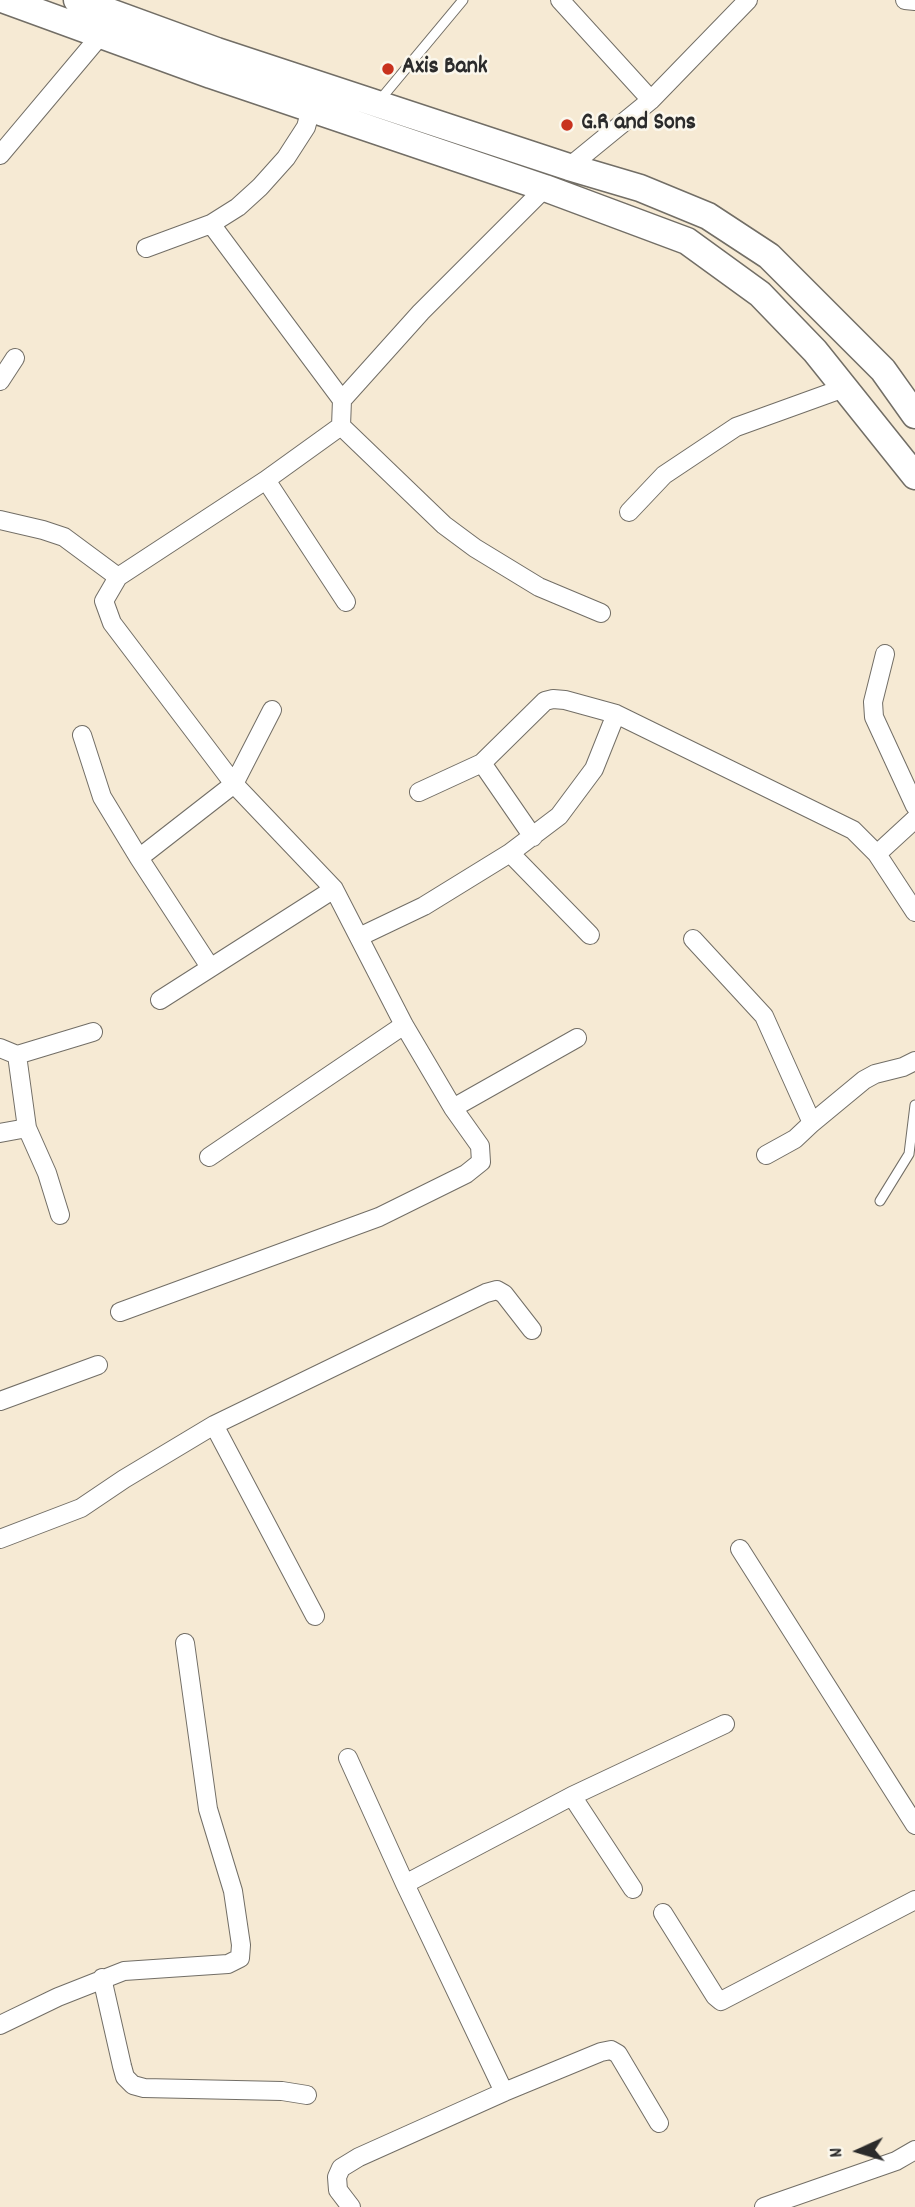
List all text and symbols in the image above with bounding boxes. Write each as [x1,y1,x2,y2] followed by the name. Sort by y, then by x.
[402,55,488,83] place label: Axis Bank
[380,61,396,77] marker: Axis Bank
[581,111,696,139] place label: G.R and Sons
[559,117,575,133] marker: G.R and Sons
[824,2116,894,2186] north arrow
[824,2147,851,2158] text: N

